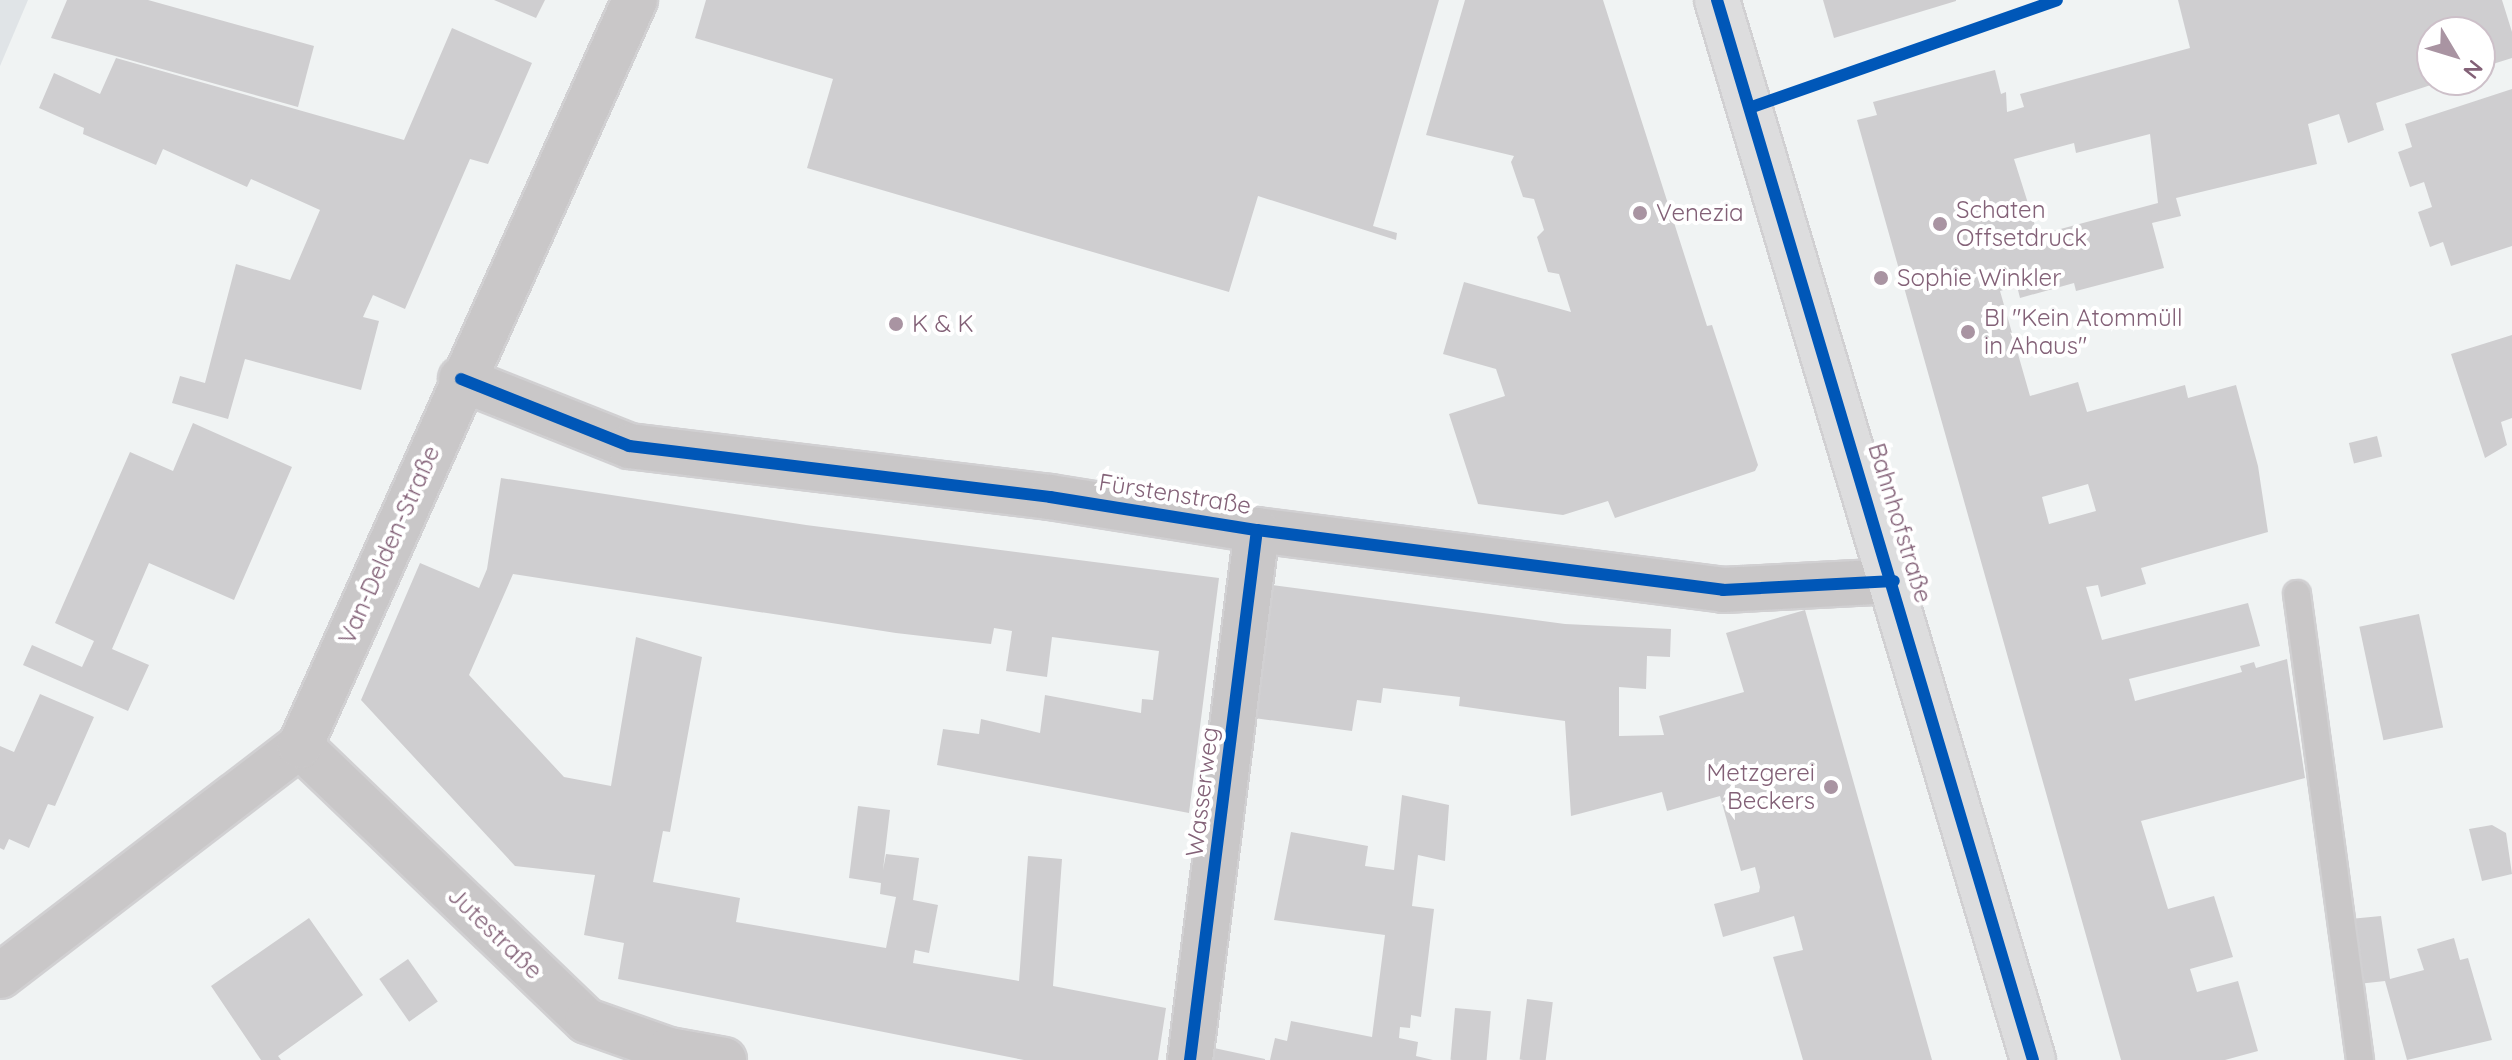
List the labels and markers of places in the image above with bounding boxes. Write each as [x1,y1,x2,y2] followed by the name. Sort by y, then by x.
[1956,196,2087,252] place label: Schaten Offsetdruck
[1656,199,1744,227] place label: Venezia
[1631,204,1649,222] marker: Venezia
[1931,215,1949,233] marker: Schaten Offsetdruck
[1897,264,2061,292] place label: Sophie Winkler
[1872,269,1890,287] marker: Sophie Winkler
[1984,304,2183,360] place label: BI "Kein Atommüll in Ahaus"
[912,310,974,338] place label: K & K
[887,315,905,333] marker: K & K
[1959,323,1977,341] marker: BI "Kein Atommüll in Ahaus"
[1706,759,1815,815] place label: Metzgerei Beckers
[1822,778,1840,796] marker: Metzgerei Beckers

